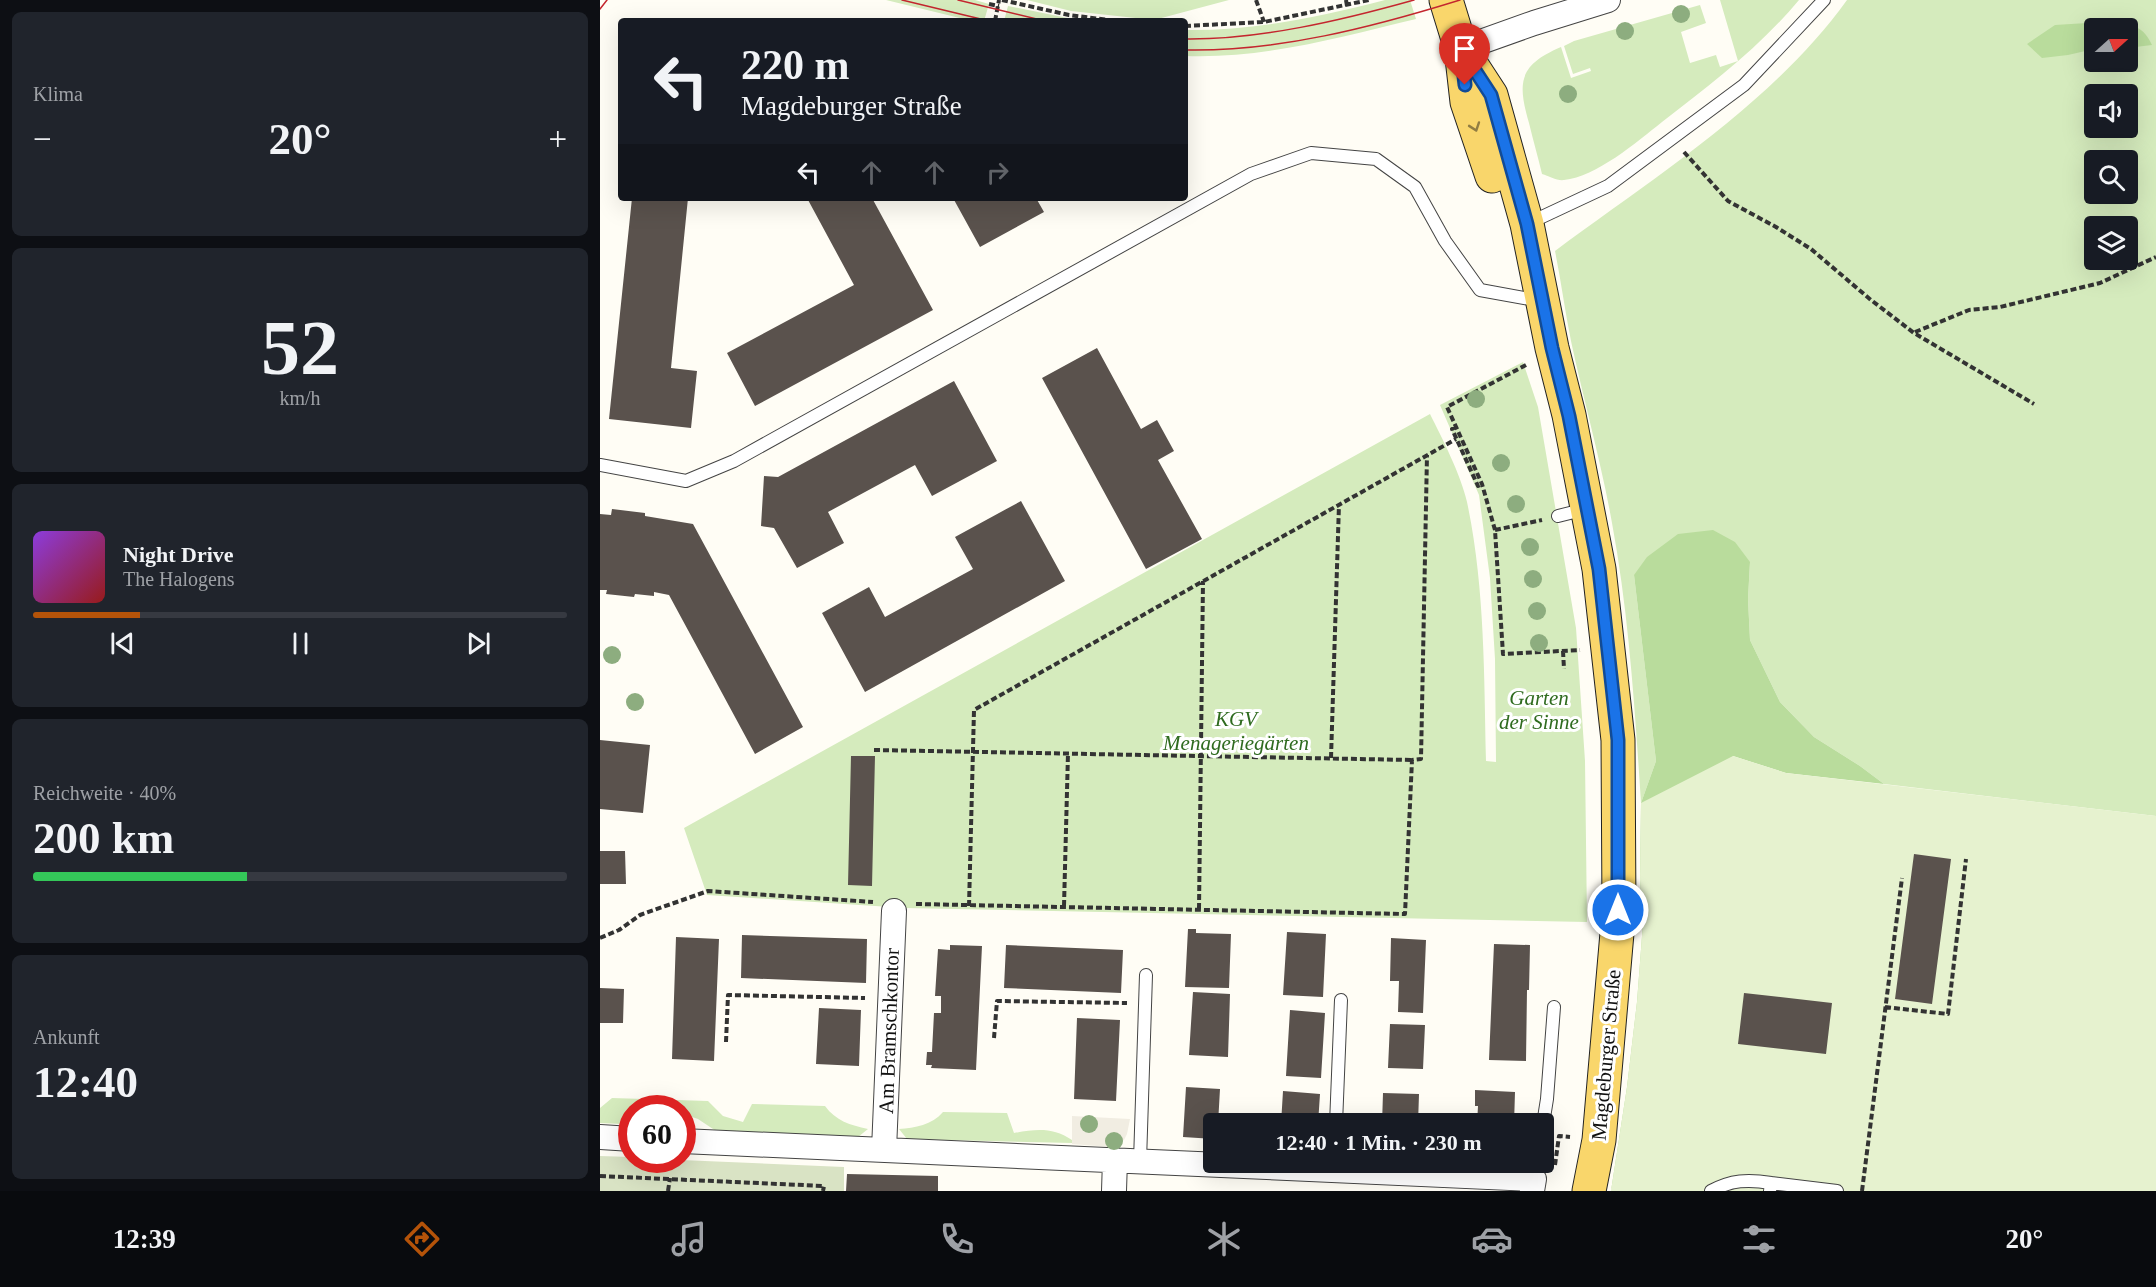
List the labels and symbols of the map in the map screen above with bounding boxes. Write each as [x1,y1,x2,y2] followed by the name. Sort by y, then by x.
[2084,18,2138,72] north arrow
[1439,23,1490,85] pin
[1468,121,1480,132] one-way arrow
[1499,686,1579,734] park label: Garten der Sinne
[1162,707,1309,755] park label: KGV Menageriegärten
[1586,878,1650,942] position arrow
[874,948,904,1114] street label: Am Bramschkontor
[1587,968,1625,1142] street label: Magdeburger Straße
[618,1095,696,1173] speed limit sign: 60

